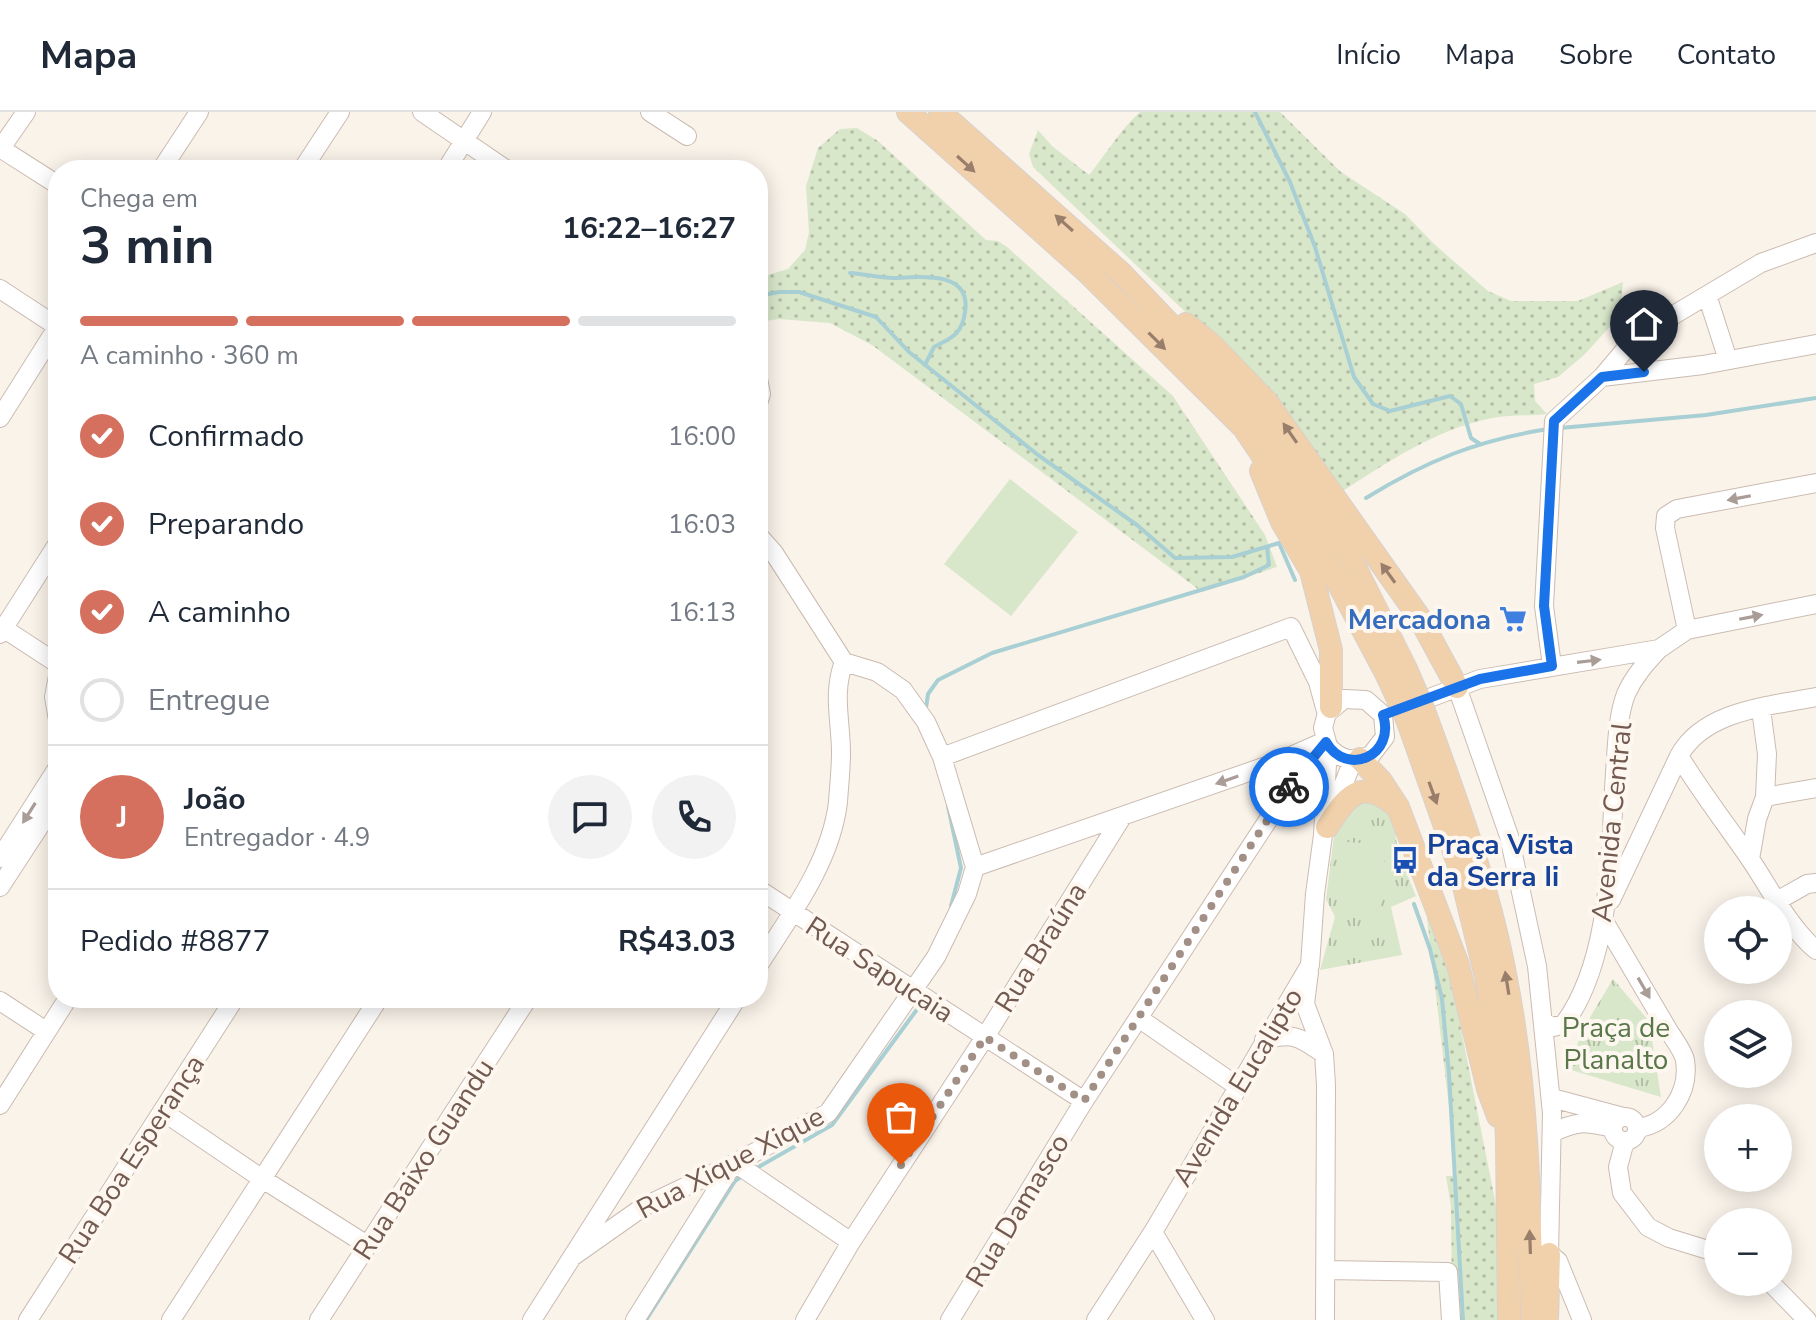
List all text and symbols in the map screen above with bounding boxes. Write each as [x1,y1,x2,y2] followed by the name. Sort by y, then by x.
[40,30,137,81] text: Mapa
[1336,36,1401,74] text: Início
[1445,36,1515,74] text: Mapa
[1559,36,1633,74] text: Sobre
[1677,36,1776,74] text: Contato
[956,155,976,172] one-way arrow
[80,181,198,216] text: Chega em
[562,208,736,249] text: 16:22–16:27
[80,210,215,281] text: 3 min
[1055,214,1074,232] one-way arrow
[1610,290,1678,372] pin
[1622,302,1666,346] icon: home
[1147,331,1166,350] one-way arrow
[80,338,299,373] text: A caminho · 360 m
[80,414,124,458] icon: check
[148,416,304,457] text: Confirmado
[668,419,736,454] text: 16:00
[1283,423,1298,444] one-way arrow
[1727,492,1752,504] one-way arrow
[80,502,124,546] icon: check
[148,504,304,545] text: Preparando
[668,507,736,542] text: 16:03
[1381,562,1396,583] one-way arrow
[80,590,124,634] icon: check
[148,592,291,633] text: A caminho
[668,595,736,630] text: 16:13
[1348,601,1491,639] place label: Mercadona
[1498,604,1528,634] supermarket icon: Mercadona
[1739,610,1764,623] one-way arrow
[1577,654,1602,667] one-way arrow
[148,680,270,721] text: Entregue
[1583,719,1641,924] street label: Avenida Central
[1249,747,1329,827] courier
[1267,765,1311,809] icon: bike
[548,775,632,859] button: chat
[652,775,736,859] button: phone
[1215,775,1239,787] one-way arrow
[184,779,246,820] text: João
[1427,781,1440,805] one-way arrow
[117,797,127,838] text: J
[22,802,36,824] one-way arrow
[184,820,370,855] text: Entregador · 4.9
[1427,826,1574,896] place label: Praça Vista da Serra Ii
[1390,845,1420,875] bus stop icon: Praça Vista da Serra Ii
[986,875,1096,1020] street label: Rua Braúna
[1704,896,1792,1296] map controls
[1704,896,1792,984] button: locate
[798,908,961,1032] street label: Rua Sapucaia
[80,921,271,962] text: Pedido #8877
[618,921,736,962] text: R$43.03
[1500,971,1512,996] one-way arrow
[1637,977,1651,999] one-way arrow
[1164,981,1312,1194] street label: Avenida Eucalipto
[1704,1000,1792,1088] button: layers
[1562,1009,1670,1079] park label: Praça de Planalto
[50,1048,214,1271] street label: Rua Boa Esperança
[345,1052,503,1267] street label: Rua Baixo Guandu
[867,1083,935,1165] pin
[879,1095,923,1139] icon: bag
[630,1098,831,1228] street label: Rua Xique Xique
[1704,1104,1792,1192] button: +
[957,1127,1079,1294] street label: Rua Damasco
[1704,1208,1792,1296] button: −
[1524,1229,1536,1254] one-way arrow

